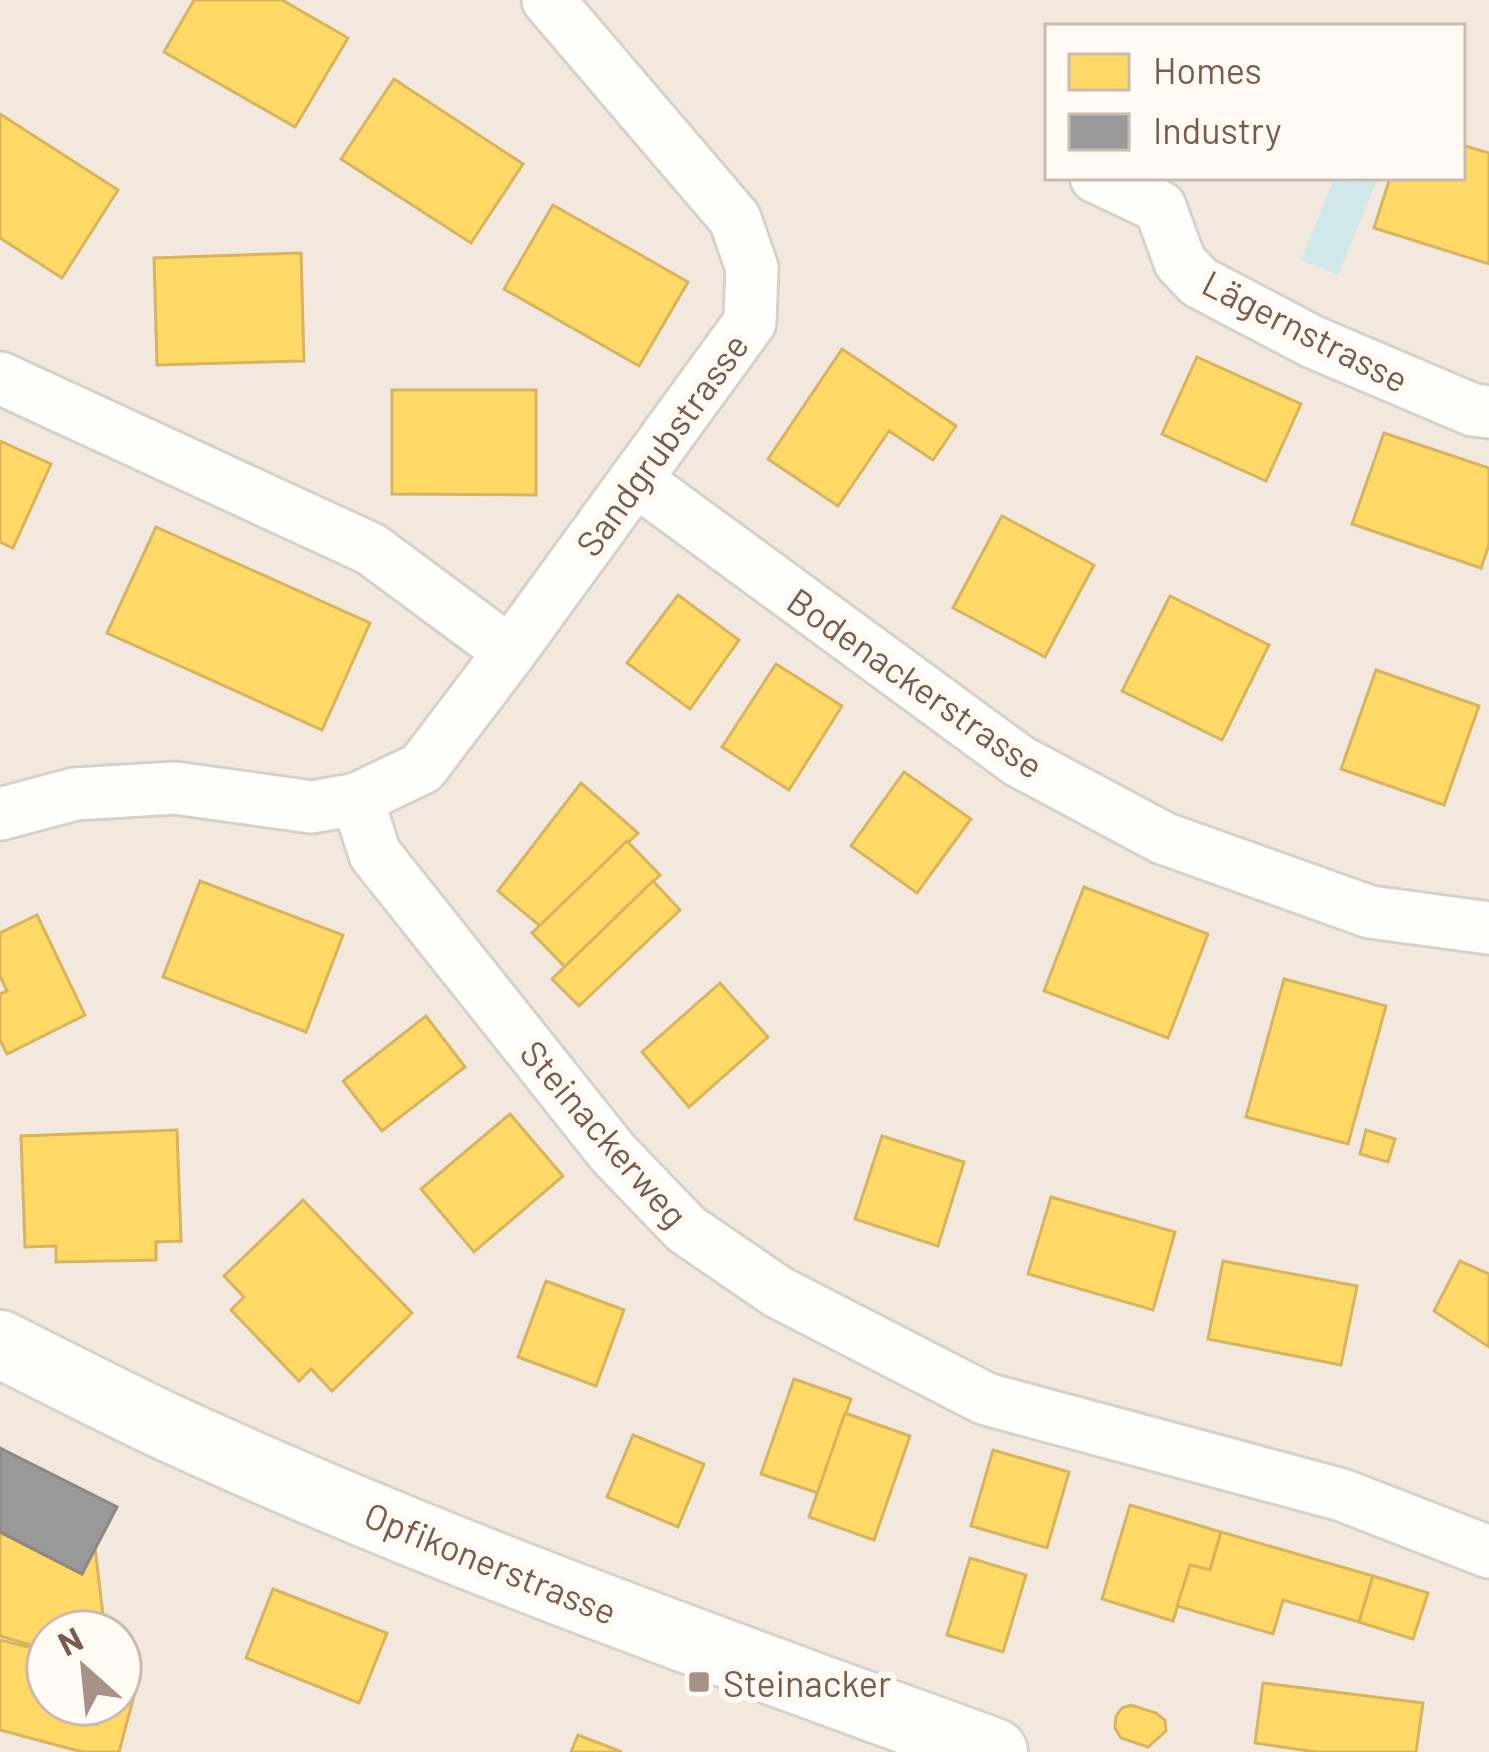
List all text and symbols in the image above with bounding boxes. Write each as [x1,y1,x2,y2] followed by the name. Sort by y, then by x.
[1045,24,1465,180] legend
[1153,48,1262,91] text: Homes
[1153,108,1282,151] text: Industry
[1196,260,1416,400] street label: Lägernstrasse
[566,324,756,564] street label: Sandgrubstrasse
[780,578,1052,786] street label: Bodenackerstrasse
[512,1031,698,1235] street label: Steinackerweg
[359,1492,623,1632] street label: Opfikonerstrasse
[24,1608,144,1728] north arrow
[51,1618,89,1663] text: N
[723,1661,891,1704] place label: Steinacker
[686,1669,712,1695] marker: Steinacker

